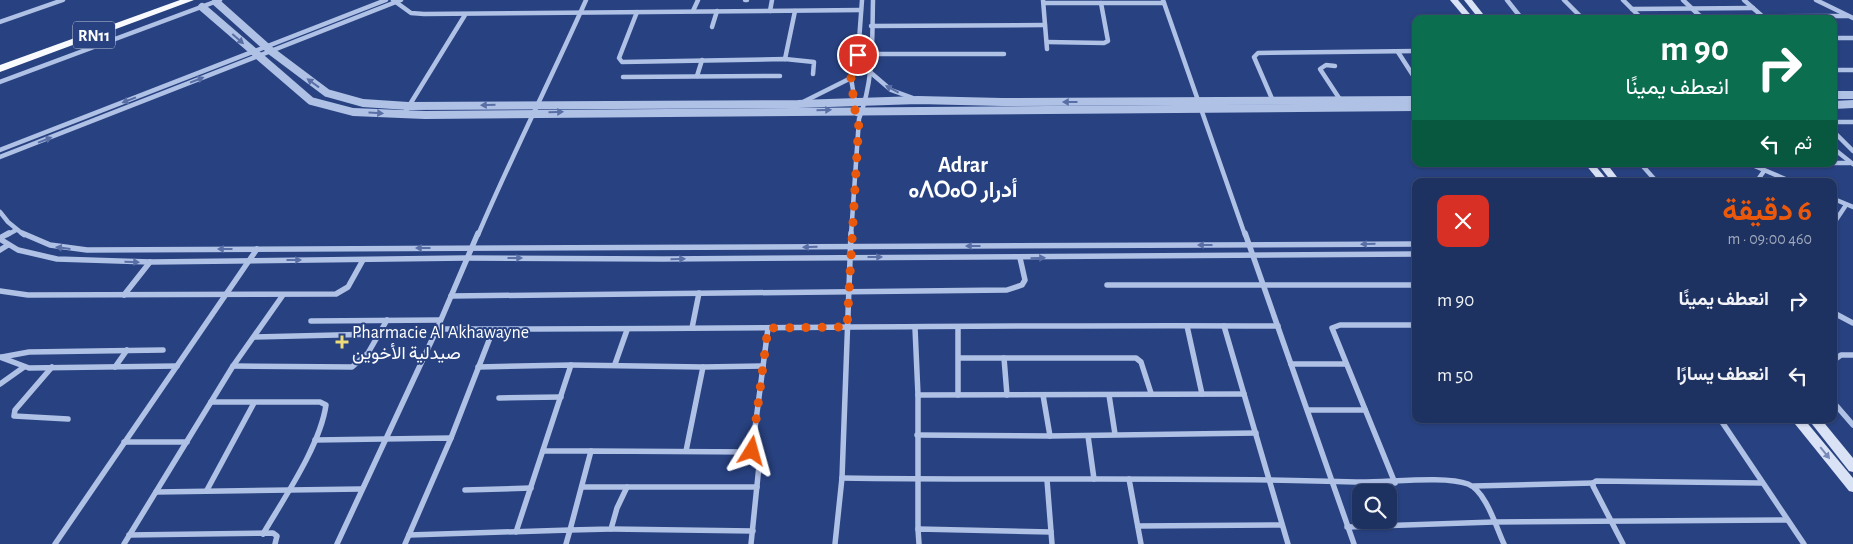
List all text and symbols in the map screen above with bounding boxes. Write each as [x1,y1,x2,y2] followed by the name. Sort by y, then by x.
[73,22,115,48] road number: RN11
[1660,32,1729,67] text: 90 m
[232,33,244,45] one-way arrow
[837,34,879,76] pin
[1747,35,1812,100] icon: right
[844,41,872,69] icon: arrive
[189,76,204,83] one-way arrow
[1625,76,1729,98] text: انعطف يمينًا
[306,78,319,88] one-way arrow
[885,85,899,94] one-way arrow
[121,96,136,104] one-way arrow
[1062,98,1078,106] one-way arrow
[479,101,495,109] one-way arrow
[816,106,832,114] one-way arrow
[549,108,565,116] one-way arrow
[369,110,385,118] one-way arrow
[1756,130,1784,158] icon: left
[1794,134,1812,153] text: ثم
[38,135,53,143] one-way arrow
[908,154,1018,203] district label: Adrar ⴰⴷⵔⴰⵔ أدرار
[1437,195,1489,247] button: close
[1722,196,1812,226] text: 6 دقيقة
[1727,231,1812,247] text: 460 m · 09:00
[1359,240,1375,248] one-way arrow
[1197,241,1213,249] one-way arrow
[964,242,980,250] one-way arrow
[802,243,818,251] one-way arrow
[54,244,70,252] one-way arrow
[414,244,430,252] one-way arrow
[217,245,233,253] one-way arrow
[867,253,883,261] one-way arrow
[1030,253,1046,261] one-way arrow
[507,254,523,262] one-way arrow
[670,255,686,263] one-way arrow
[287,256,303,264] one-way arrow
[124,258,140,266] one-way arrow
[1784,287,1812,315] icon: right
[1679,290,1769,309] text: انعطف يمينًا
[1437,291,1474,310] text: 90 m
[352,324,529,364] place label: Pharmacie Al Akhawayne صيدلية الأخوين
[336,336,348,348] marker: Pharmacie Al Akhawayne صيدلية الأخوين
[1784,362,1812,390] icon: left
[1676,365,1769,384] text: انعطف يسارًا
[1437,366,1473,385] text: 50 m
[725,424,777,476] position arrow
[1820,446,1831,459] one-way arrow
[1352,484,1397,529] map controls
[1352,484,1397,529] button: search

